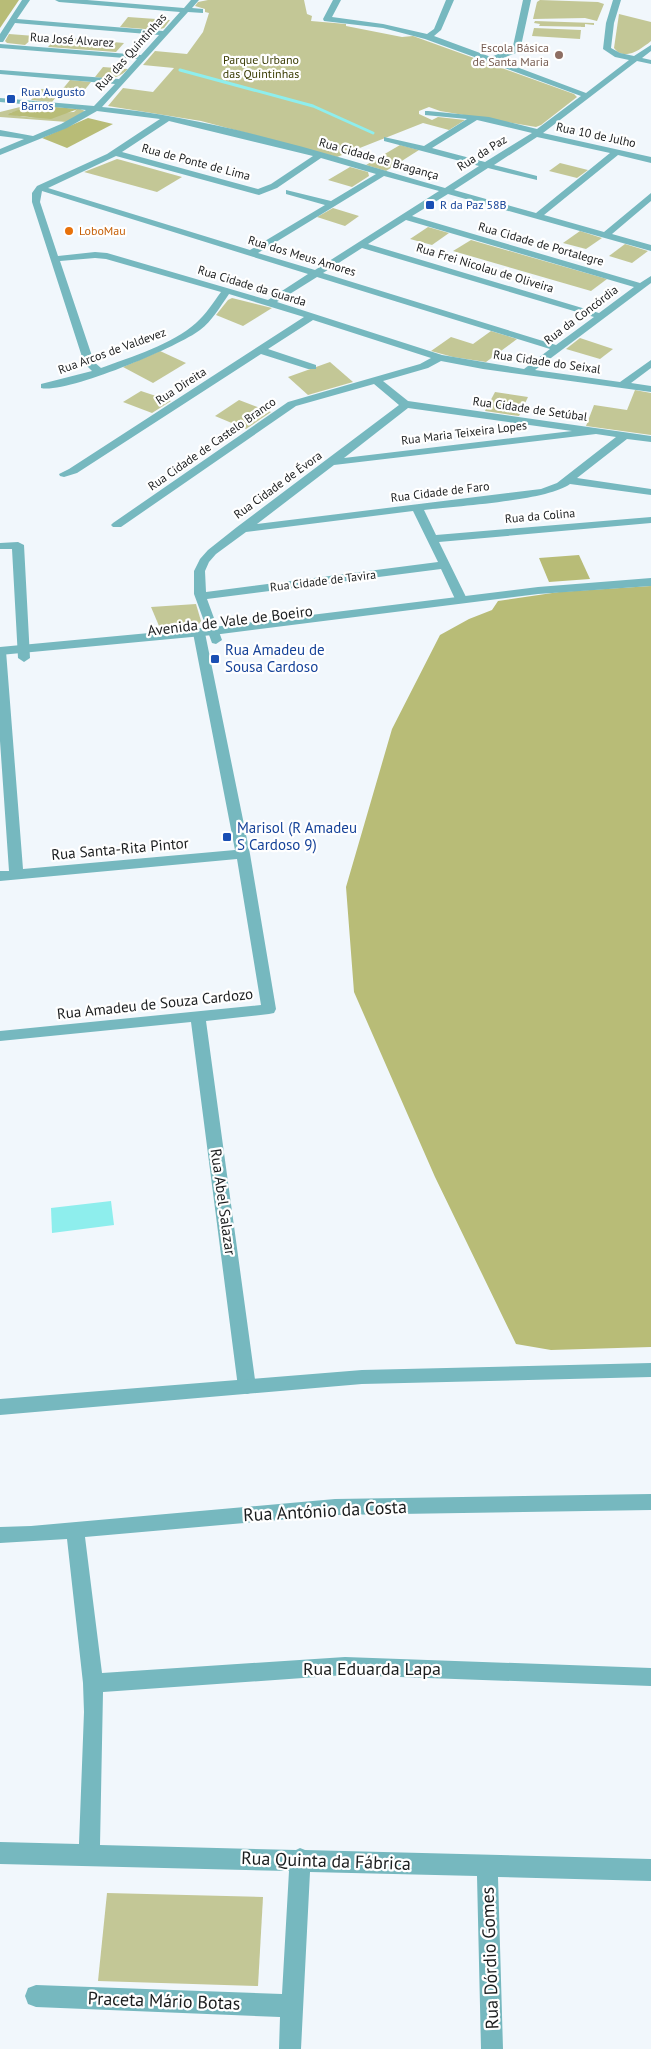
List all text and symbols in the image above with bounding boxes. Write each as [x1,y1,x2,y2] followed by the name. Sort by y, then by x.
[92,10,169,94] street label: Rua das Quintinhas
[30,29,115,50] street label: Rua José Alvarez
[472,40,549,69] place label: Escola Básica de Santa Maria
[553,49,565,61] marker: Escola Básica de Santa Maria
[223,52,299,81] park label: Parque Urbano das Quintinhas
[21,84,85,113] place label: Rua Augusto Barros
[5,93,17,105] marker: Rua Augusto Barros
[555,119,637,150] street label: Rua 10 de Julho
[454,131,509,174] street label: Rua da Paz
[317,134,441,183] street label: Rua Cidade de Bragança
[140,140,252,183] street label: Rua de Ponte de Lima
[440,197,507,212] place label: R da Paz 58B
[424,199,436,211] marker: R da Paz 58B
[477,218,606,269] street label: Rua Cidade de Portalegre
[79,223,126,238] place label: LoboMau
[63,225,75,237] marker: LoboMau
[246,232,358,279] street label: Rua dos Meus Amores
[415,239,556,296] street label: Rua Frei Nicolau de Oliveira
[196,262,308,309] street label: Rua Cidade da Guarda
[541,282,621,347] street label: Rua da Concórdia
[56,324,168,377] street label: Rua Arcos de Valdevez
[492,347,602,377] street label: Rua Cidade do Seixal
[153,364,209,407] street label: Rua Direita
[472,393,589,424] street label: Rua Cidade de Setúbal
[145,394,279,494] street label: Rua Cidade de Castelo Branco
[400,417,528,448] street label: Rua Maria Teixeira Lopes
[231,448,325,522] street label: Rua Cidade de Évora
[390,478,490,505] street label: Rua Cidade de Faro
[504,505,576,526] street label: Rua da Colina
[269,567,377,594] street label: Rua Cidade de Tavira
[146,601,314,640] street label: Avenida de Vale de Boeiro
[225,640,325,676] place label: Rua Amadeu de Sousa Cardoso
[209,653,221,665] marker: Rua Amadeu de Sousa Cardoso
[237,818,357,854] place label: Marisol (R Amadeu S Cardoso 9)
[221,831,233,843] marker: Marisol (R Amadeu S Cardoso 9)
[50,833,190,864] street label: Rua Santa-Rita Pintor
[56,984,254,1023] street label: Rua Amadeu de Souza Cardozo
[207,1148,240,1256] street label: Rua Abel Salazar
[243,1495,407,1526] street label: Rua António da Costa
[303,1657,441,1680] street label: Rua Eduarda Lapa
[241,1846,411,1875] street label: Rua Quinta da Fábrica
[476,1886,503,2030] street label: Rua Dórdio Gomes
[87,1986,241,2015] street label: Praceta Mário Botas

